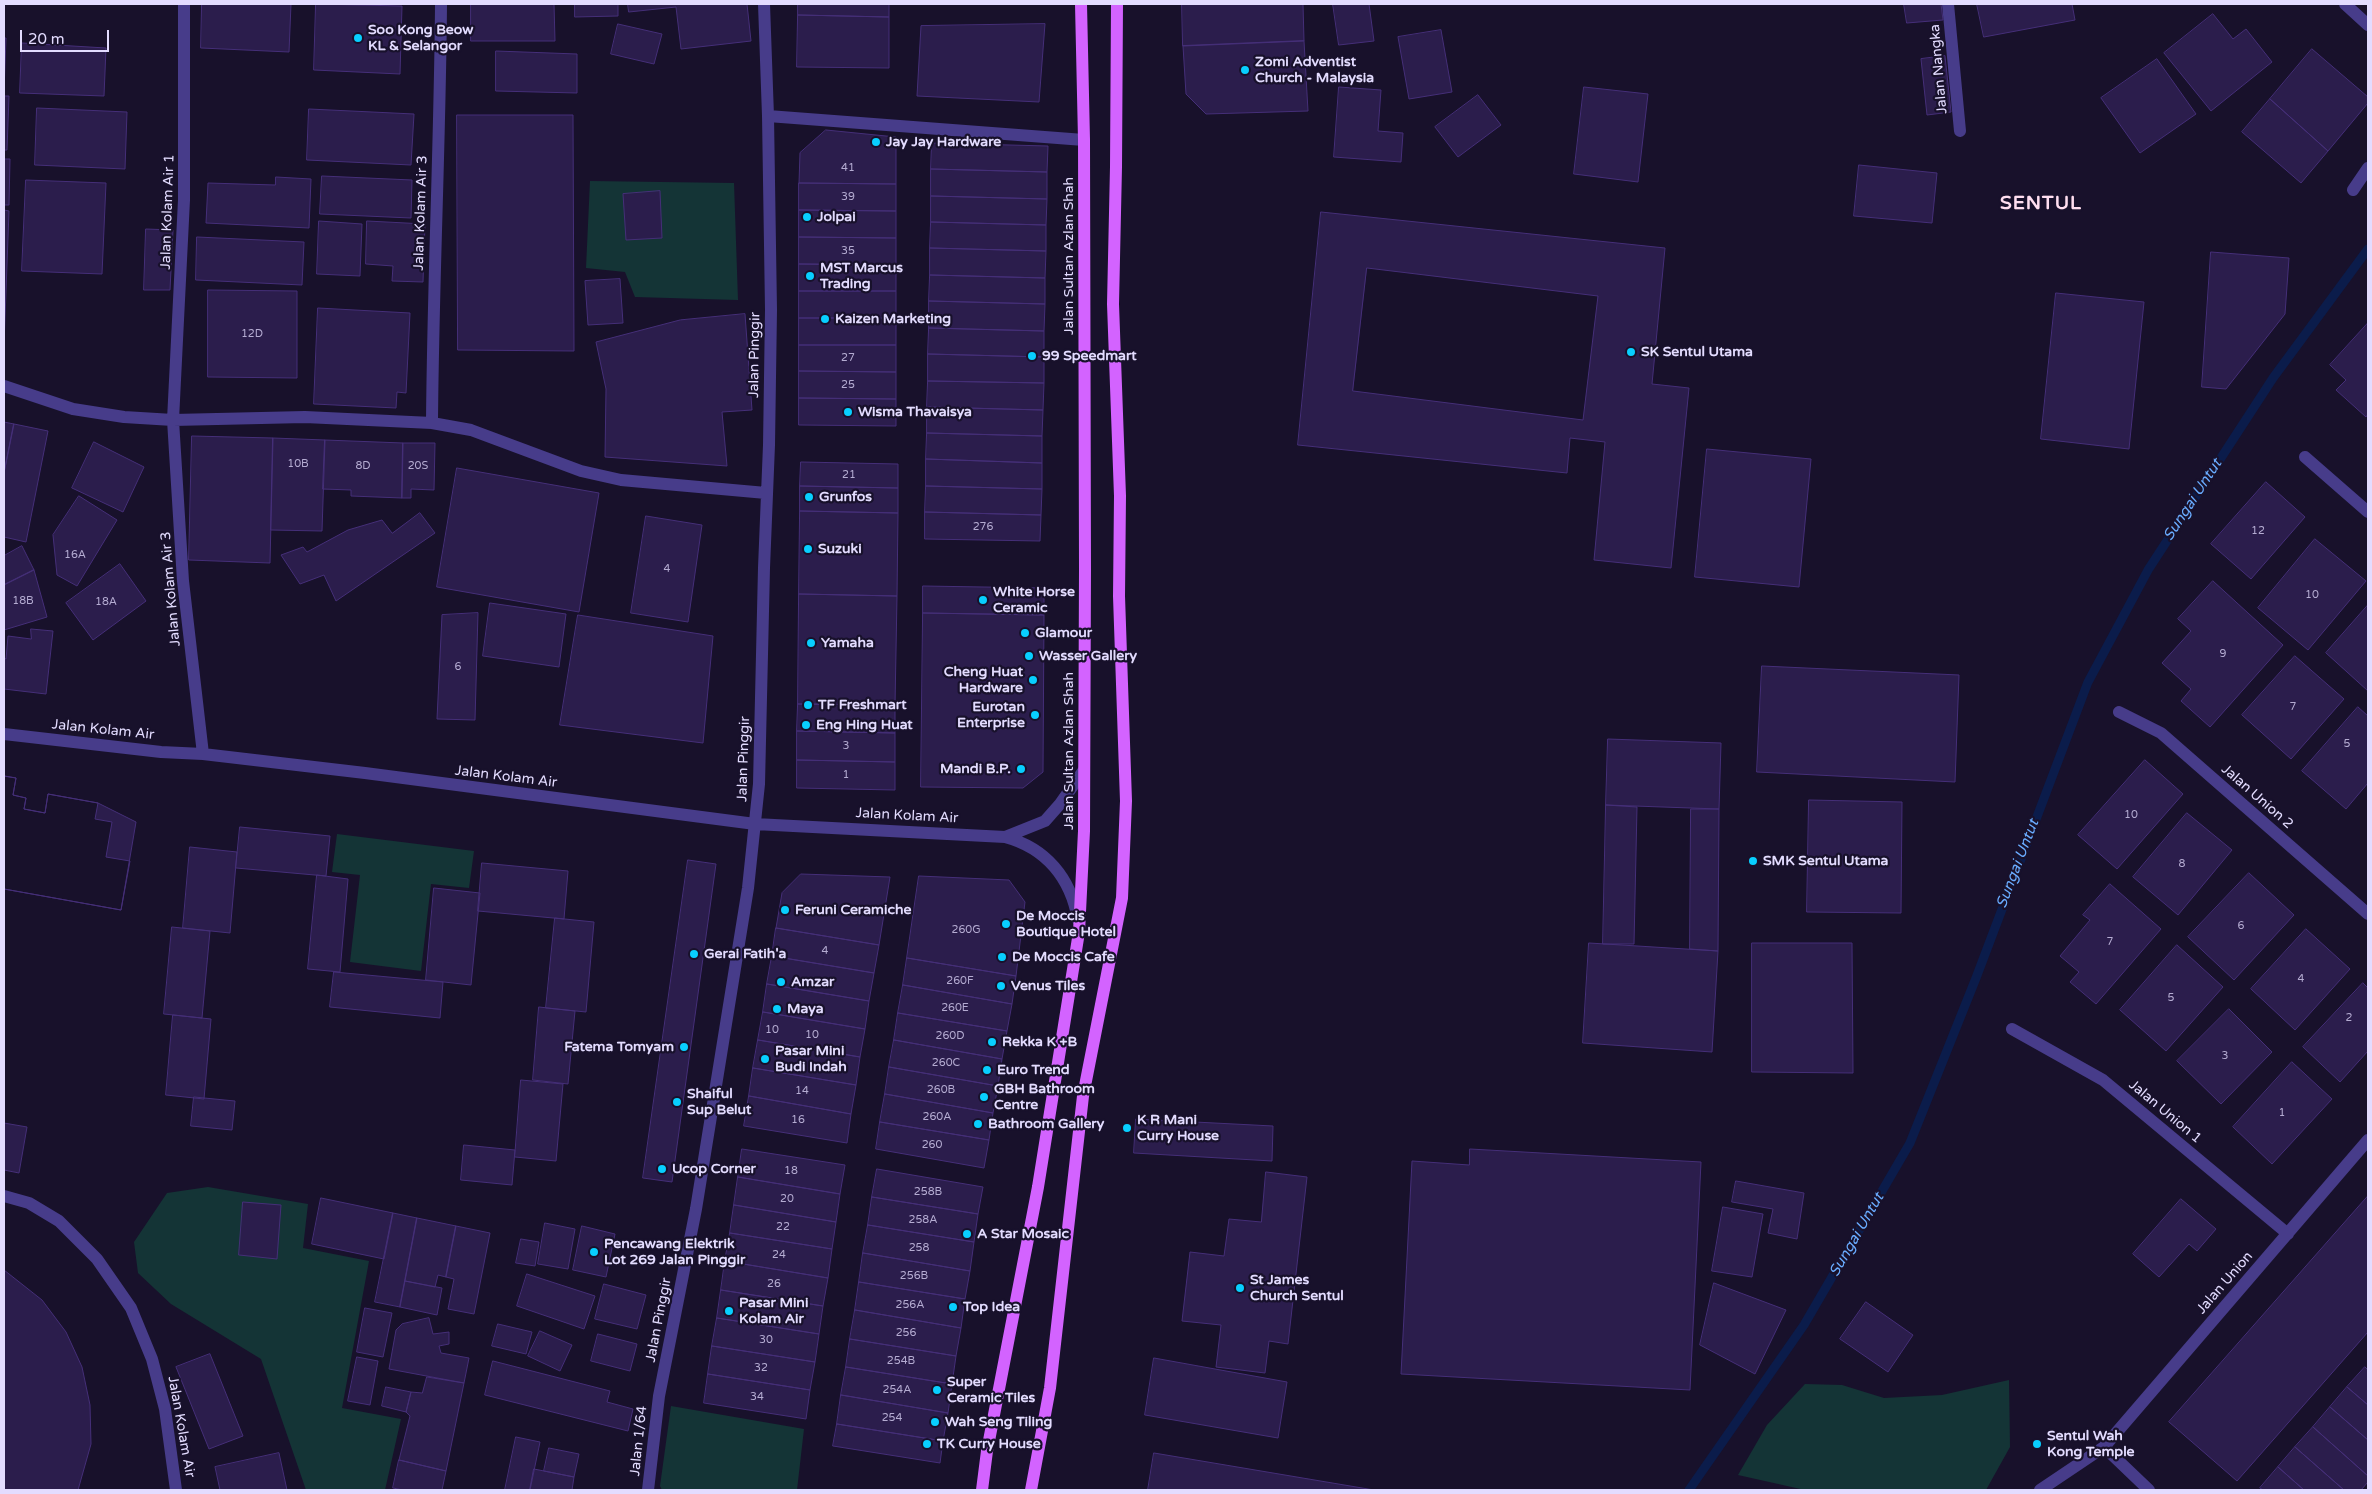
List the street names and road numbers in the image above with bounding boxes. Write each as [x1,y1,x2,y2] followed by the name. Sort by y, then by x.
[1927,24,1951,114] street label: Jalan Nangka
[158,154,178,270] street label: Jalan Kolam Air 1
[411,155,431,271] street label: Jalan Kolam Air 3
[1061,177,1077,335] street label: Jalan Sultan Azlan Shah
[746,312,764,398] street label: Jalan Pinggir
[158,531,184,647] street label: Jalan Kolam Air 3
[1061,672,1077,830] street label: Jalan Sultan Azlan Shah
[51,716,155,744] street label: Jalan Kolam Air
[734,716,754,802] street label: Jalan Pinggir
[2218,761,2296,833] street label: Jalan Union 2
[454,762,558,792] street label: Jalan Kolam Air
[855,805,959,827] street label: Jalan Kolam Air
[2125,1077,2205,1147] street label: Jalan Union 1
[2193,1248,2257,1318] street label: Jalan Union
[643,1276,675,1364] street label: Jalan Pinggir
[164,1375,198,1479] street label: Jalan Kolam Air
[627,1405,651,1477] street label: Jalan 1/64

